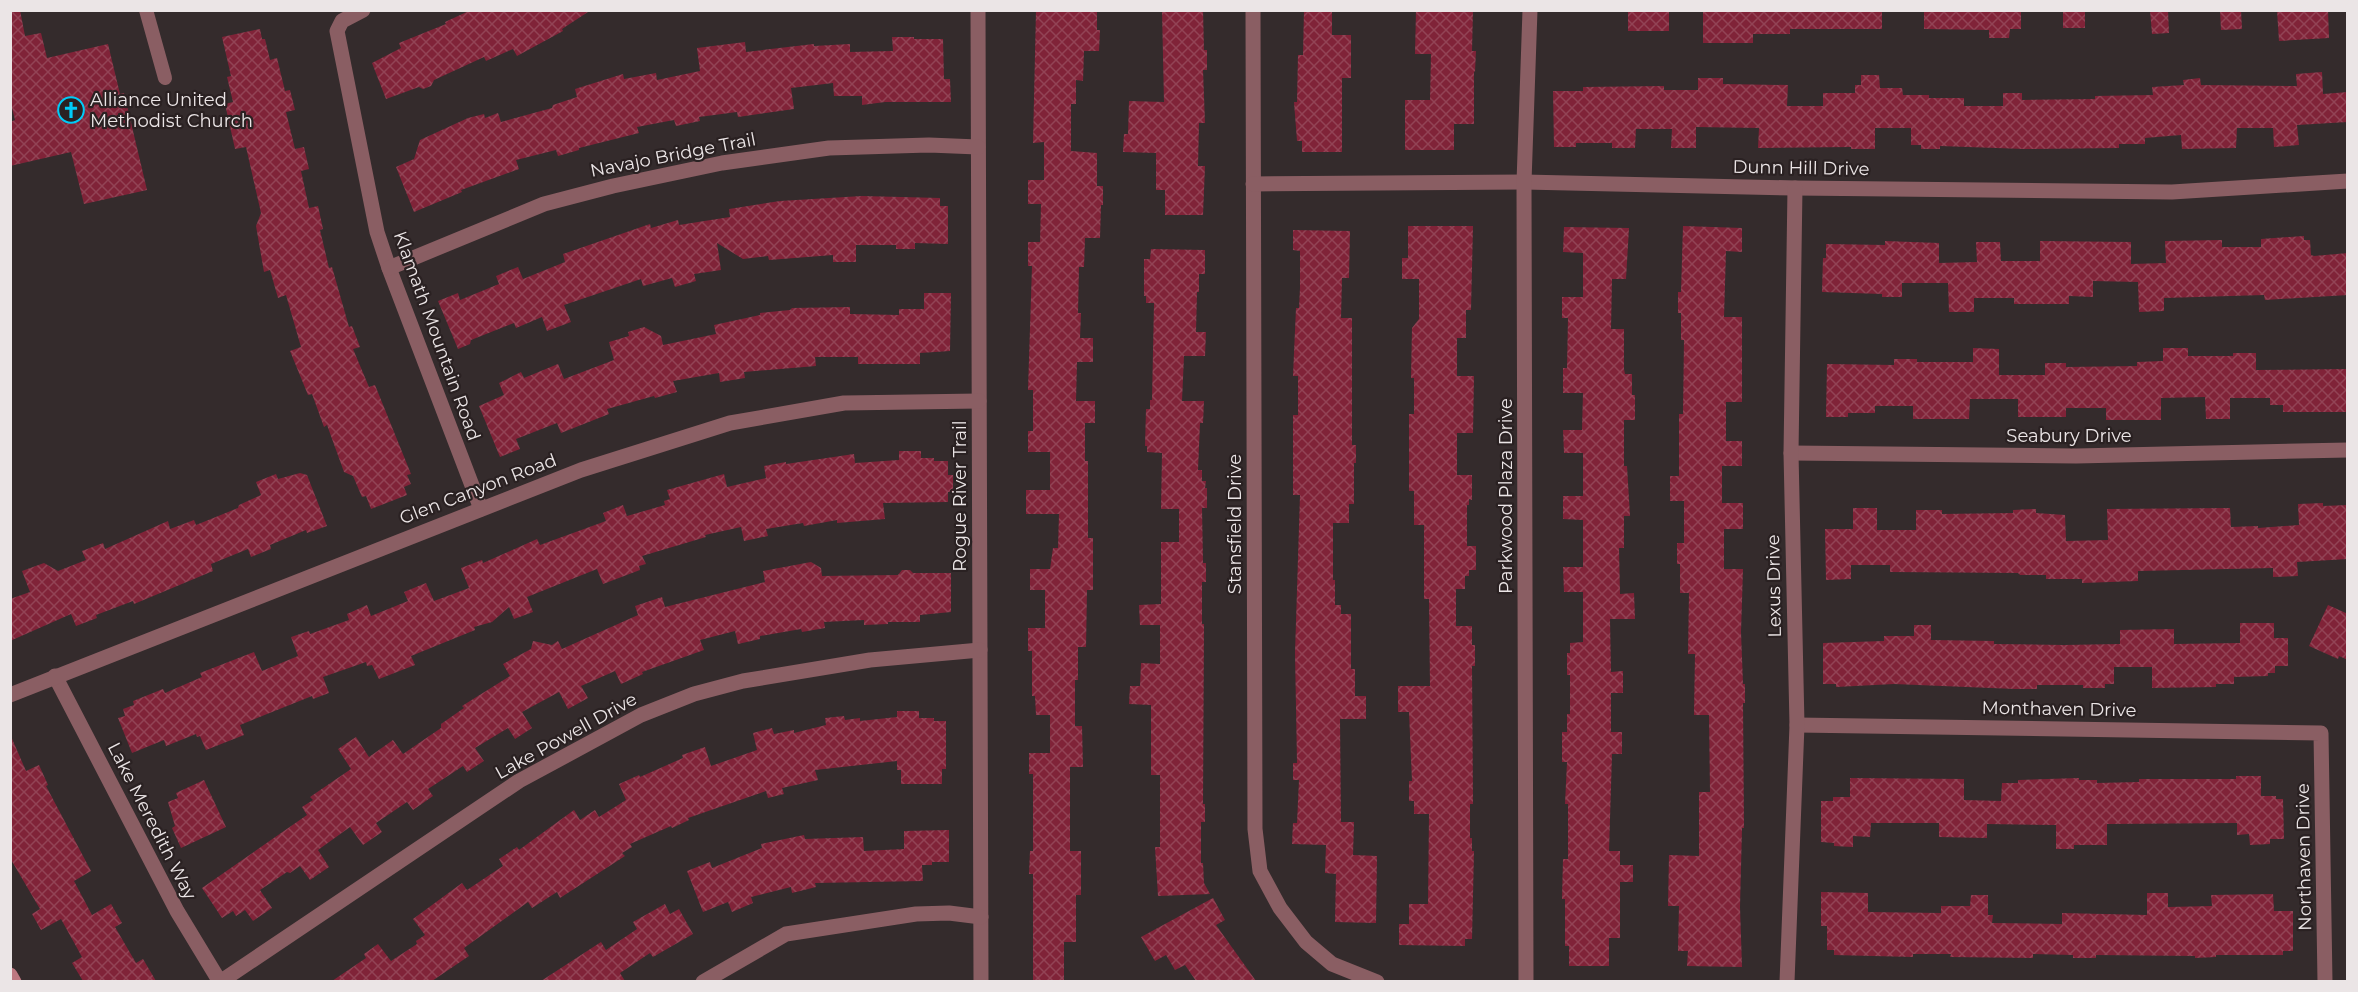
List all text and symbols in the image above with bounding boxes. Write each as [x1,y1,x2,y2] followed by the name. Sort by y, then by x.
[90,89,253,132] place label: Alliance United Methodist Church
[56,95,86,125] church icon: Alliance United Methodist Church
[588,128,758,182] street label: Navajo Bridge Trail
[1732,156,1870,180] street label: Dunn Hill Drive
[389,228,485,444] street label: Klamath Mountain Road
[1495,398,1517,594] street label: Parkwood Plaza Drive
[949,420,971,572] street label: Rogue River Trail
[2006,425,2132,447] street label: Seabury Drive
[396,449,560,529] street label: Glen Canyon Road
[1224,454,1246,594] street label: Stansfield Drive
[1762,534,1786,638] street label: Lexus Drive
[491,688,641,784] street label: Lake Powell Drive
[1981,697,2137,721] street label: Monthaven Drive
[103,739,201,903] street label: Lake Meredith Way
[2292,783,2316,931] street label: Northaven Drive

